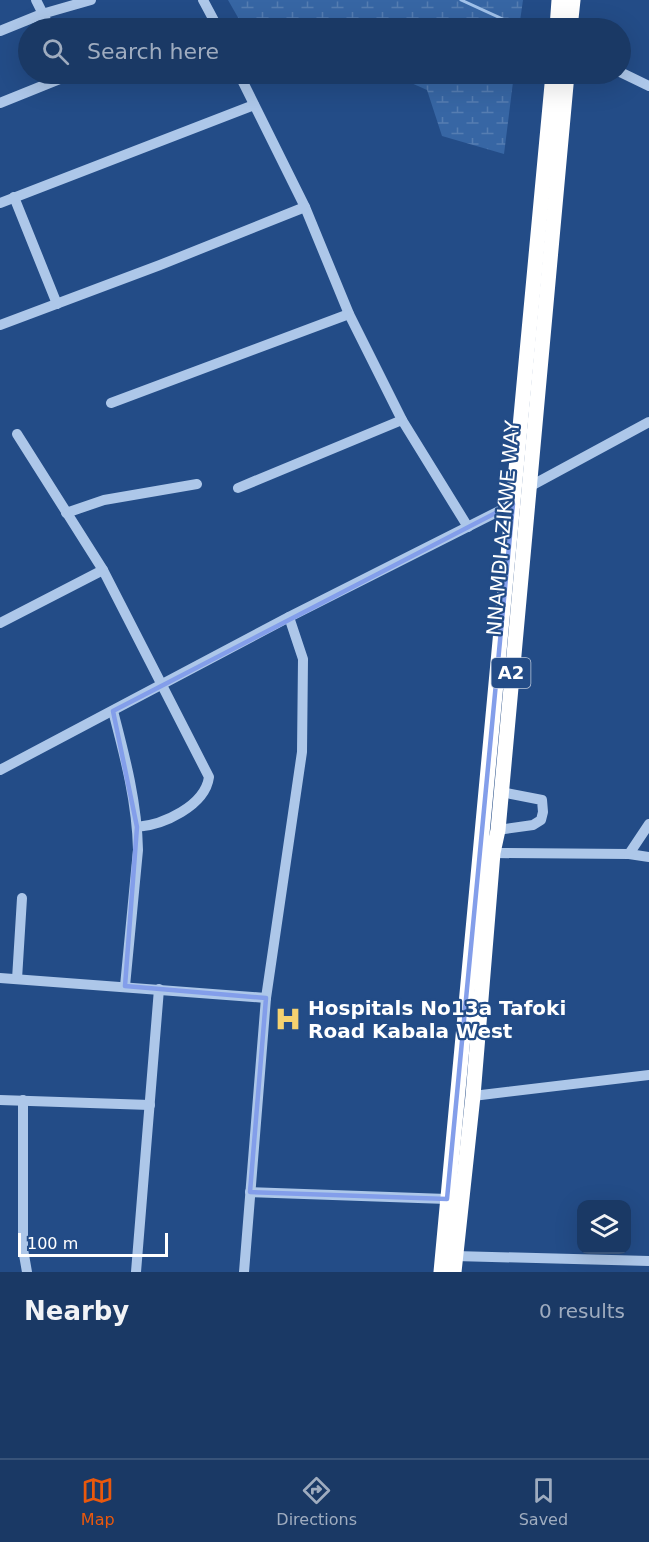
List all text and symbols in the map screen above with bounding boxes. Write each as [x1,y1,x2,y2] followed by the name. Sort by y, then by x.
[18,18,631,84] search box
[39,35,72,68] icon: search
[87,39,219,64] text: Search here
[482,419,524,637] street label: NNAMDI AZIKWE WAY
[492,658,530,688] road number: A2
[308,996,566,1043] place label: Hospitals No13a Tafoki Road Kabala West
[273,1004,303,1034] hospital icon: Hospitals No13a Tafoki Road Kabala West
[577,1200,631,1254] map controls
[577,1200,631,1254] button: layers
[18,1230,168,1258] scale bar
[27,1234,78,1253] text: 100 m
[24,1296,129,1326] text: Nearby
[539,1299,625,1323] text: 0 results
[81,1474,115,1529] tab: Map
[276,1474,357,1529] tab: Directions
[519,1474,568,1529] tab: Saved

